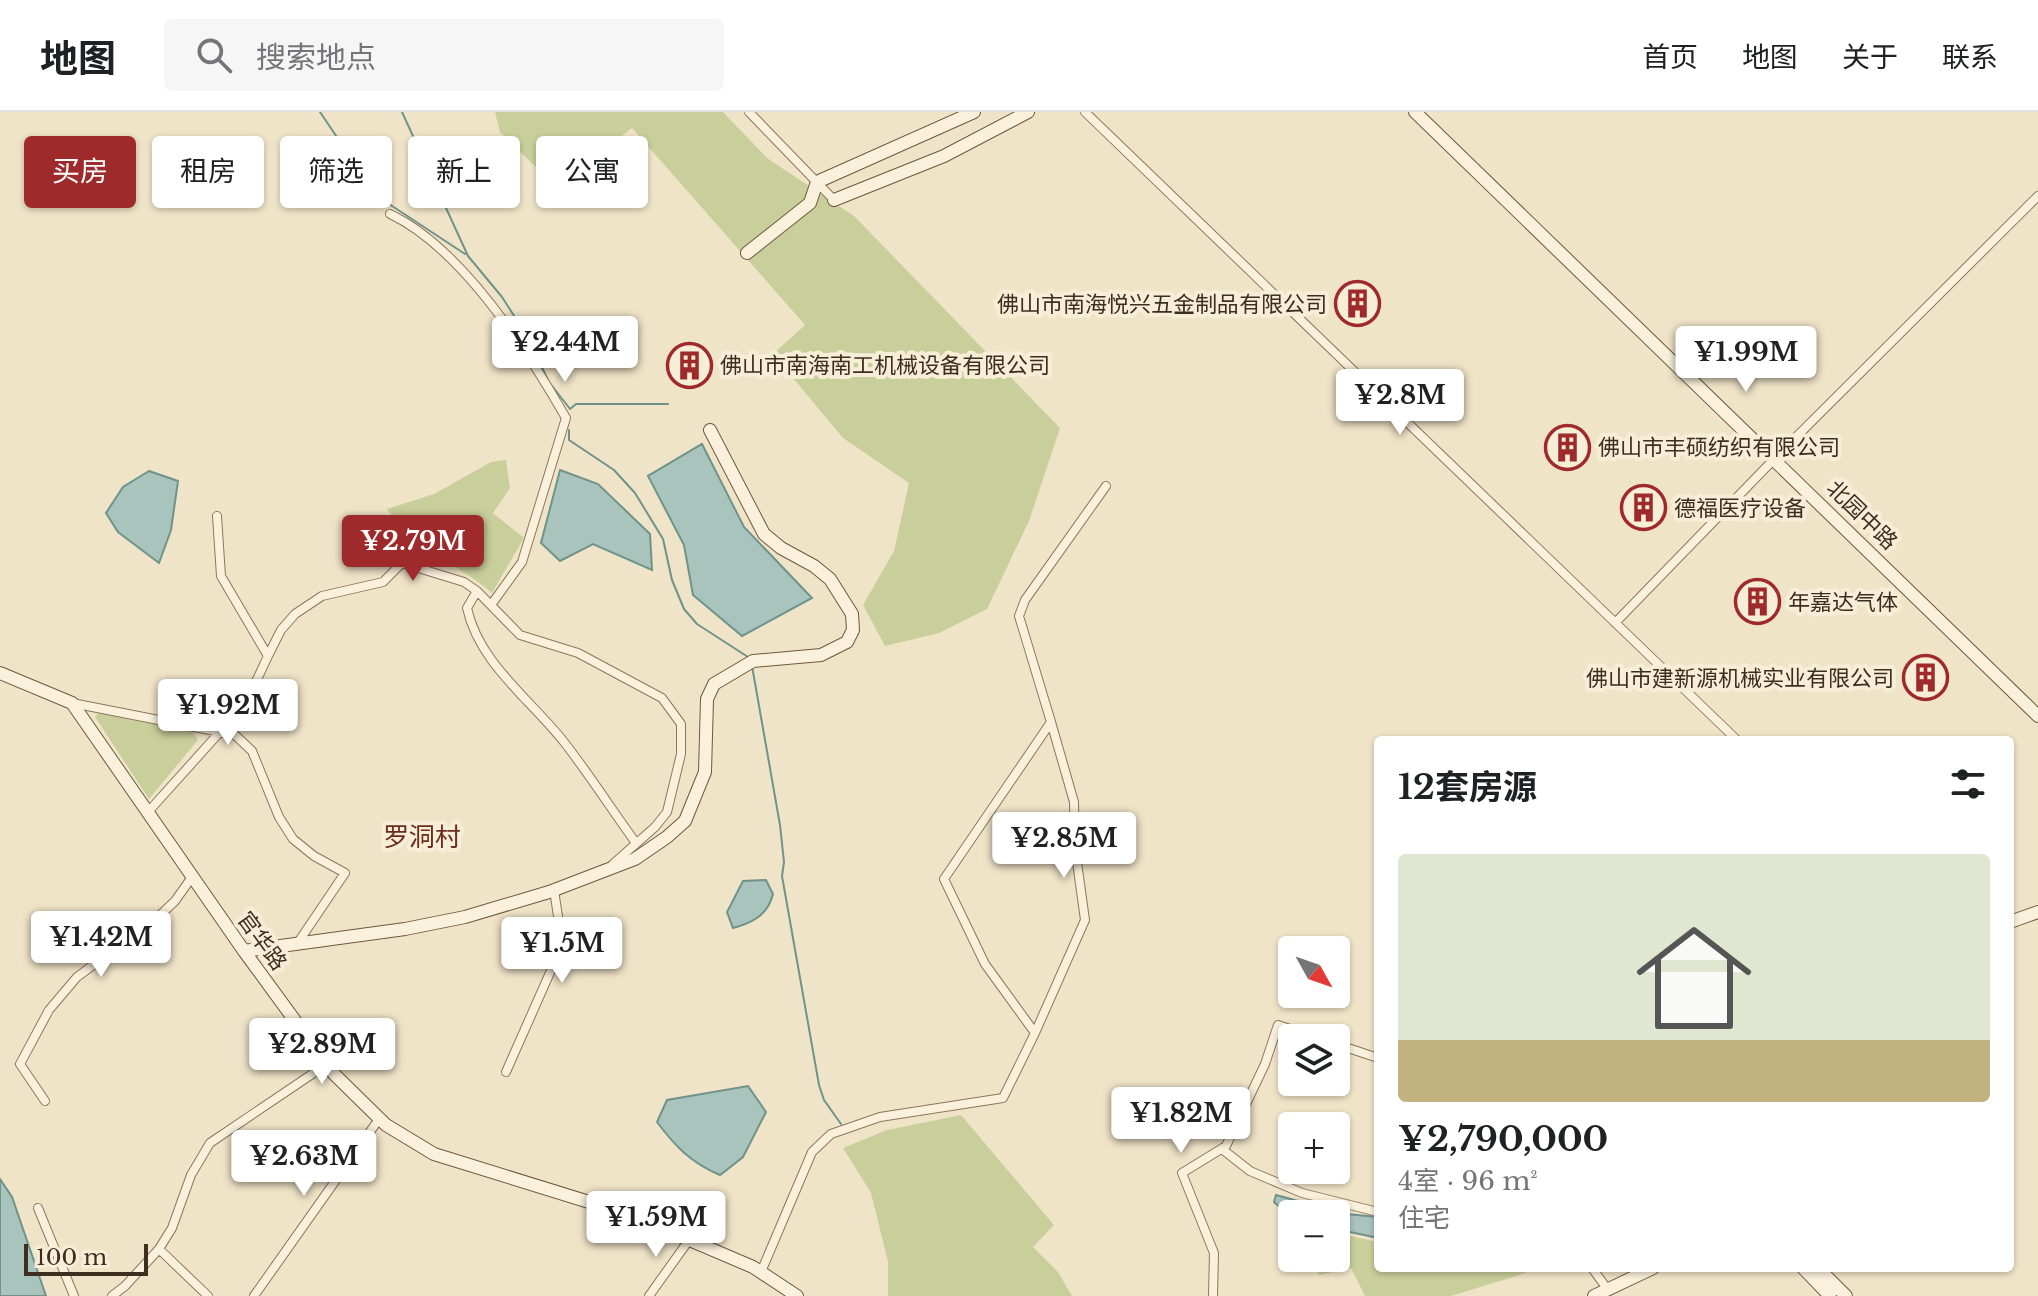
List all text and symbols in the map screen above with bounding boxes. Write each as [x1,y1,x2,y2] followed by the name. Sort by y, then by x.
[164,19,724,91] search box
[192,33,236,77] icon: search
[40,35,116,82] text: 地图
[256,39,376,76] text: 搜索地点
[1642,40,1698,75] text: 首页
[1742,40,1798,75] text: 地图
[1842,40,1898,75] text: 关于
[1942,40,1998,75] text: 联系
[24,136,136,208] chip: 买房
[152,136,264,208] chip: 租房
[280,136,392,208] chip: 筛选
[408,136,520,208] chip: 新上
[536,136,648,208] chip: 公寓
[1334,280,1382,328] building icon: 佛山市南海悦兴五金制品有限公司
[997,291,1327,318] place label: 佛山市南海悦兴五金制品有限公司
[500,316,630,384] pin: ¥2.44M
[510,326,620,358] text: ¥2.44M
[1681,326,1811,394] pin: ¥1.99M
[1693,336,1799,368] text: ¥1.99M
[665,341,713,389] building icon: 佛山市南海南工机械设备有限公司
[720,352,1050,379] place label: 佛山市南海南工机械设备有限公司
[1344,369,1456,437] pin: ¥2.8M
[1354,379,1446,411] text: ¥2.8M
[1543,423,1591,471] building icon: 佛山市丰硕纺织有限公司
[1598,434,1840,461] place label: 佛山市丰硕纺织有限公司
[1821,475,1903,555] street label: 北园中路
[1619,484,1667,532] building icon: 德福医疗设备
[1674,495,1806,522] place label: 德福医疗设备
[348,515,478,583] pin: ¥2.79M
[360,525,466,557] text: ¥2.79M
[1733,578,1781,626] building icon: 年嘉达气体
[1788,589,1898,616] place label: 年嘉达气体
[1901,654,1949,702] building icon: 佛山市建新源机械实业有限公司
[1586,665,1894,692] place label: 佛山市建新源机械实业有限公司
[163,679,293,747] pin: ¥1.92M
[176,689,280,721] text: ¥1.92M
[1946,762,1990,806] icon: filters
[1398,766,1537,808] text: 12套房源
[999,812,1129,880] pin: ¥2.85M
[383,821,461,853] district label: 罗洞村
[1010,822,1118,854] text: ¥2.85M
[232,906,292,976] street label: 官华路
[1622,906,1766,1050] icon: home
[36,911,166,979] pin: ¥1.42M
[506,917,618,985] pin: ¥1.5M
[49,921,153,953] text: ¥1.42M
[519,927,605,959] text: ¥1.5M
[1278,936,1350,1008] north arrow
[1278,936,1350,1272] map controls
[257,1018,387,1086] pin: ¥2.89M
[1278,1024,1350,1096] button: layers
[267,1028,377,1060] text: ¥2.89M
[1116,1087,1246,1155] pin: ¥1.82M
[1129,1097,1233,1129] text: ¥1.82M
[1278,1112,1350,1184] button: +
[1398,1118,1608,1160] text: ¥2,790,000
[239,1130,369,1198] pin: ¥2.63M
[249,1140,359,1172] text: ¥2.63M
[1398,1165,1538,1197] text: 4室 · 96 m²
[591,1191,721,1259] pin: ¥1.59M
[1278,1200,1350,1272] button: −
[605,1201,708,1233] text: ¥1.59M
[1398,1202,1450,1234] text: 住宅
[24,1240,148,1276] scale bar
[36,1244,107,1271] text: 100 m

